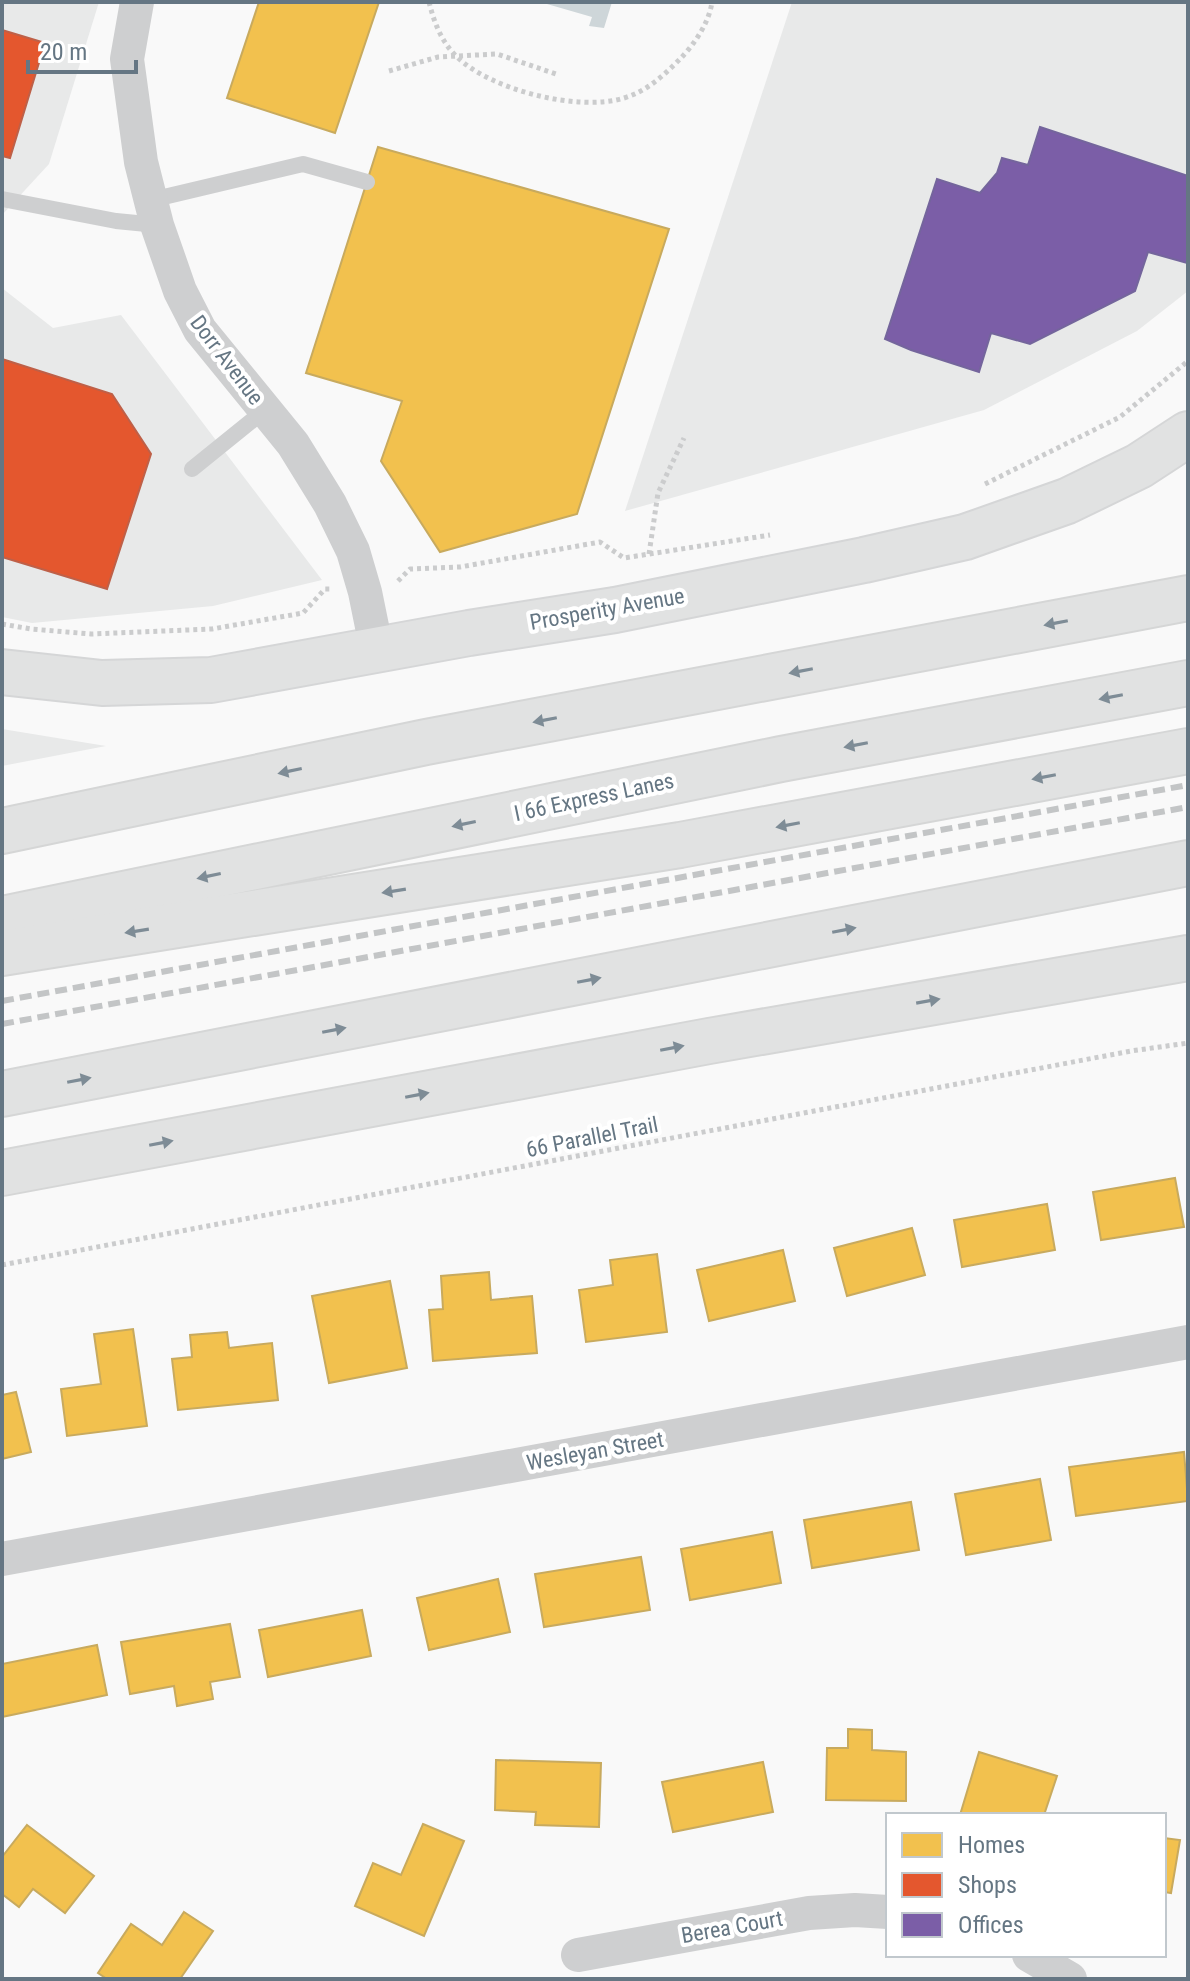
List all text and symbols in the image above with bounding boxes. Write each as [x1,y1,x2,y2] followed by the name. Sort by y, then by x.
[28,24,136,74] scale bar
[40,38,87,66] text: 20 m
[185,310,269,410] street label: Dorr Avenue
[528,583,686,635] street label: Prosperity Avenue
[1044,617,1069,629] one-way arrow
[788,665,813,678] one-way arrow
[1099,692,1124,704] one-way arrow
[533,714,558,726] one-way arrow
[843,739,868,752] one-way arrow
[278,765,303,778] one-way arrow
[512,768,676,826] street label: I 66 Express Lanes
[1031,772,1056,784] one-way arrow
[451,818,476,831] one-way arrow
[776,819,801,831] one-way arrow
[196,870,221,883] one-way arrow
[381,885,406,897] one-way arrow
[832,923,857,936] one-way arrow
[124,926,149,938] one-way arrow
[577,973,602,986] one-way arrow
[916,995,941,1007] one-way arrow
[322,1023,347,1036] one-way arrow
[660,1041,685,1053] one-way arrow
[66,1073,91,1085] one-way arrow
[405,1089,430,1101] one-way arrow
[524,1112,660,1162] street label: 66 Parallel Trail
[149,1137,174,1149] one-way arrow
[524,1427,666,1475] street label: Wesleyan Street
[886,1813,1166,1957] legend
[958,1831,1025,1859] text: Homes
[958,1871,1017,1899] text: Shops
[679,1906,785,1948] street label: Berea Court
[958,1911,1024,1939] text: Offices

